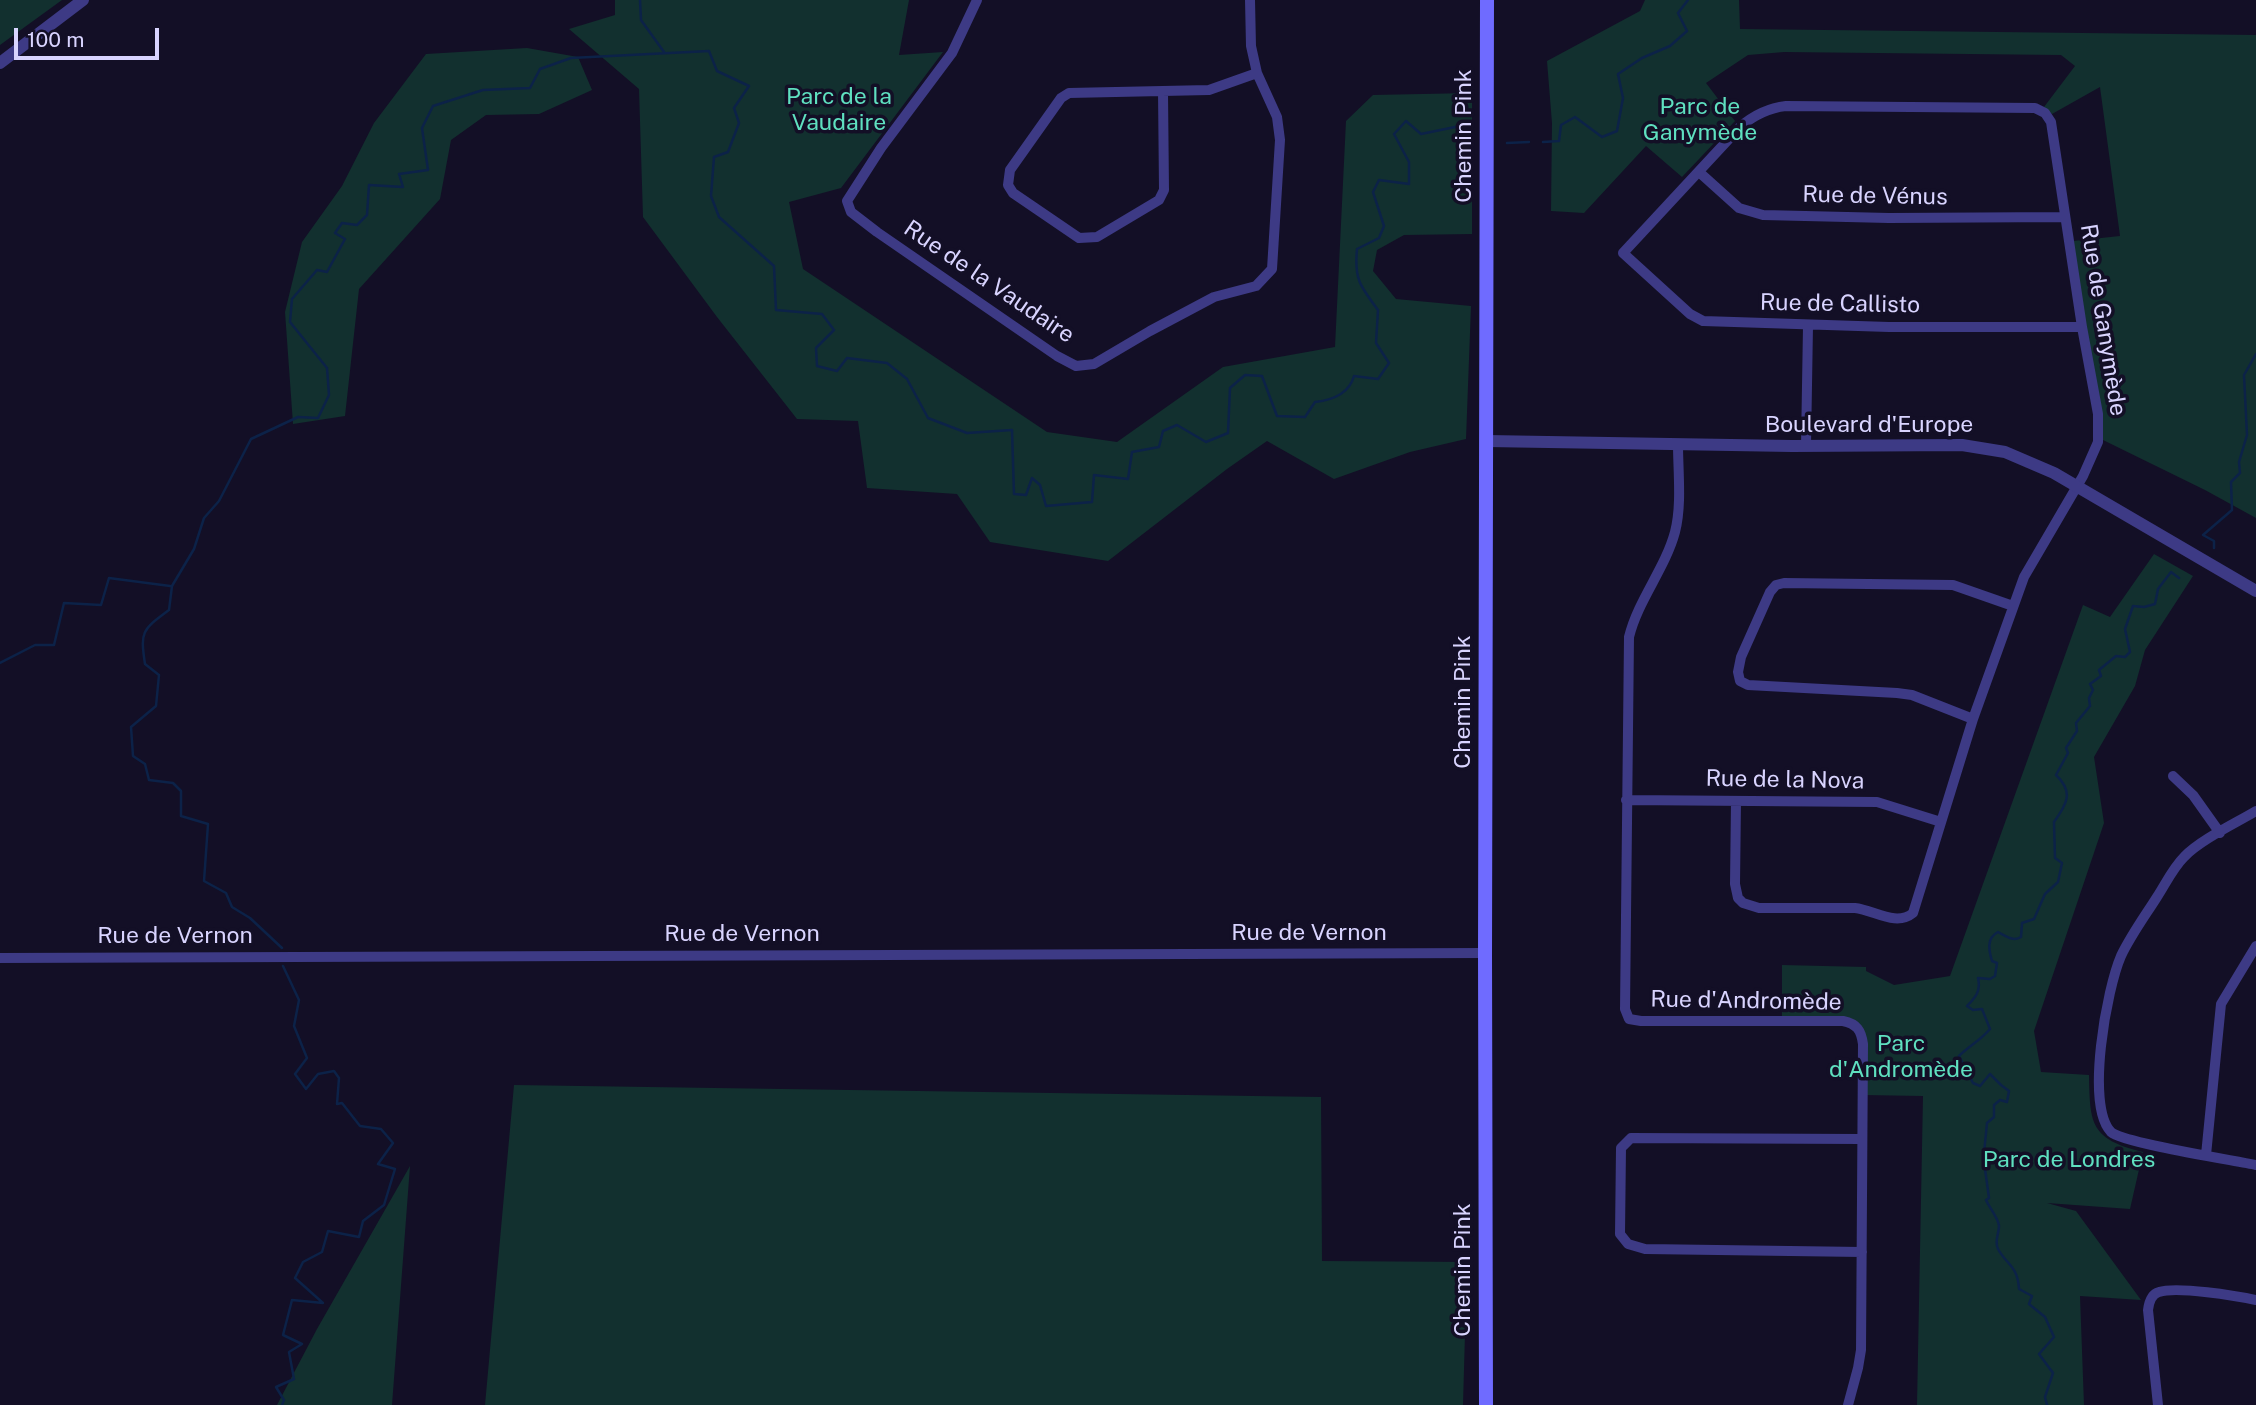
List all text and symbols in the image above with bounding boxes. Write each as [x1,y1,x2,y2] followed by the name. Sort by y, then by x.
[18,14,163,58] scale bar
[27,27,84,52] text: 100 m
[1450,69,1478,203] street label: Chemin Pink
[786,83,892,137] park label: Parc de la Vaudaire
[1643,93,1757,147] park label: Parc de Ganymède
[1802,181,1948,211] street label: Rue de Vénus
[899,215,1079,349] street label: Rue de la Vaudaire
[2074,222,2132,418] street label: Rue de Ganymède
[1760,289,1920,319] street label: Rue de Callisto
[1765,411,1973,439] street label: Boulevard d'Europe
[1449,635,1477,769] street label: Chemin Pink
[1705,765,1865,795] street label: Rue de la Nova
[1231,919,1387,947] street label: Rue de Vernon
[664,920,820,948] street label: Rue de Vernon
[97,922,253,950] street label: Rue de Vernon
[1650,986,1842,1016] street label: Rue d'Andromède
[1829,1030,1973,1084] park label: Parc d'Andromède
[1983,1146,2155,1174] park label: Parc de Londres
[1449,1203,1477,1337] street label: Chemin Pink

